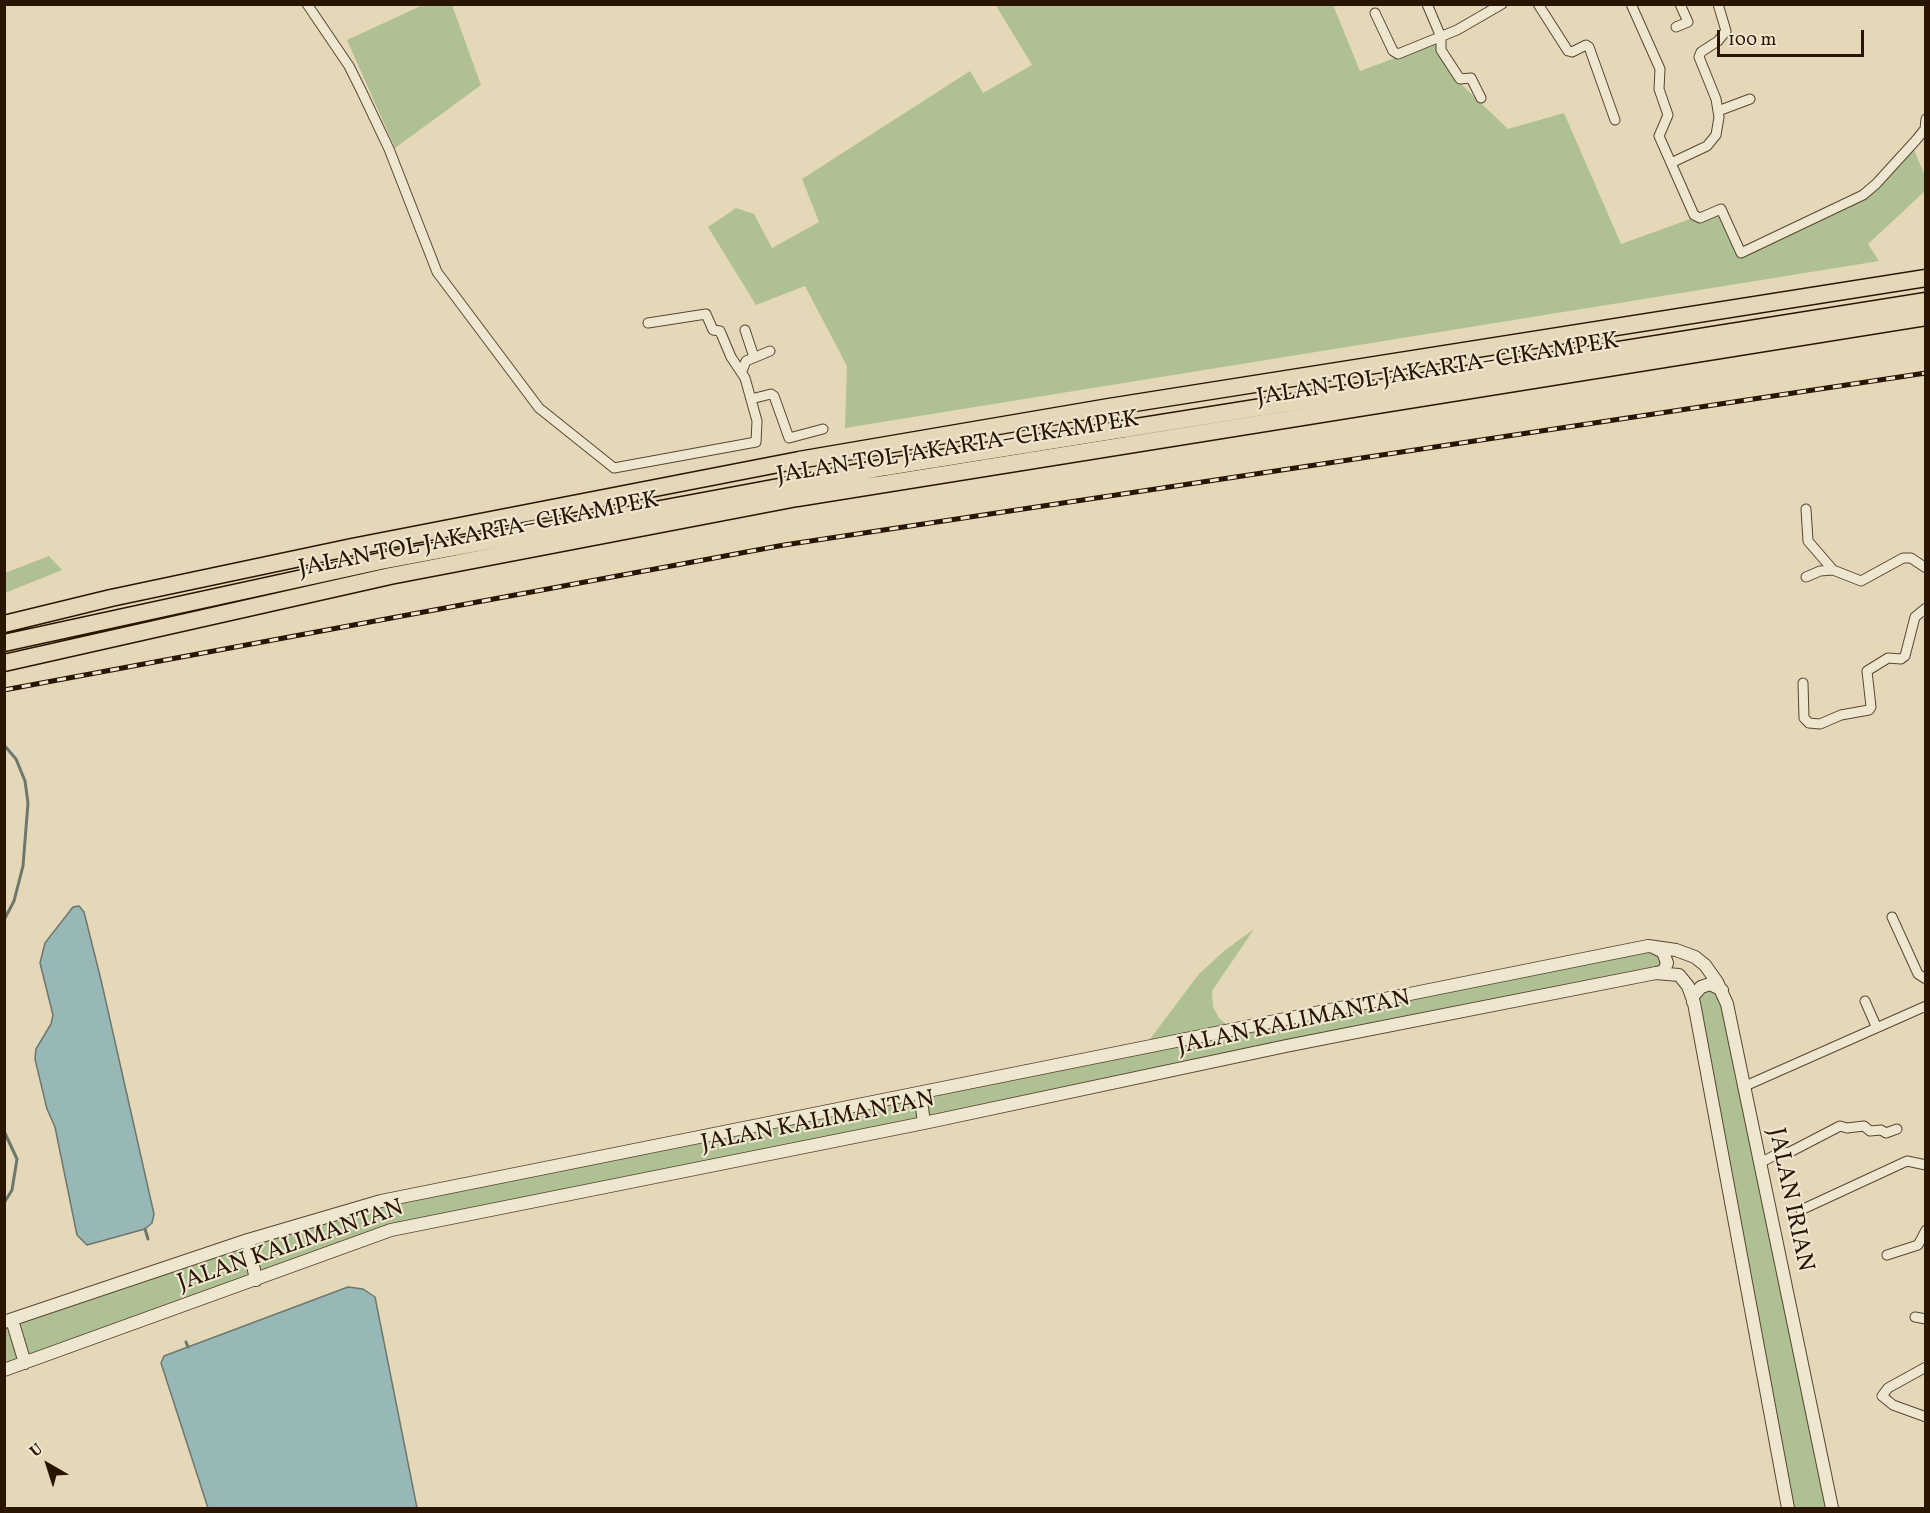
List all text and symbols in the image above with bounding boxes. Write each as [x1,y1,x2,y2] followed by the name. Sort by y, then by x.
[1720,18,1867,56] scale bar
[1728,28,1777,53] text: 100 m
[1255,328,1621,414] street label: JALAN TOL JAKARTA–CIKAMPEK
[775,406,1141,492] street label: JALAN TOL JAKARTA–CIKAMPEK
[296,487,662,585] street label: JALAN TOL JAKARTA–CIKAMPEK
[1175,985,1413,1063] street label: JALAN KALIMANTAN
[699,1086,937,1160] street label: JALAN KALIMANTAN
[1760,1126,1818,1274] street label: JALAN IRIAN
[174,1195,408,1299] street label: JALAN KALIMANTAN
[18,1435,78,1495] north arrow
[25,1439,48,1463] text: U

